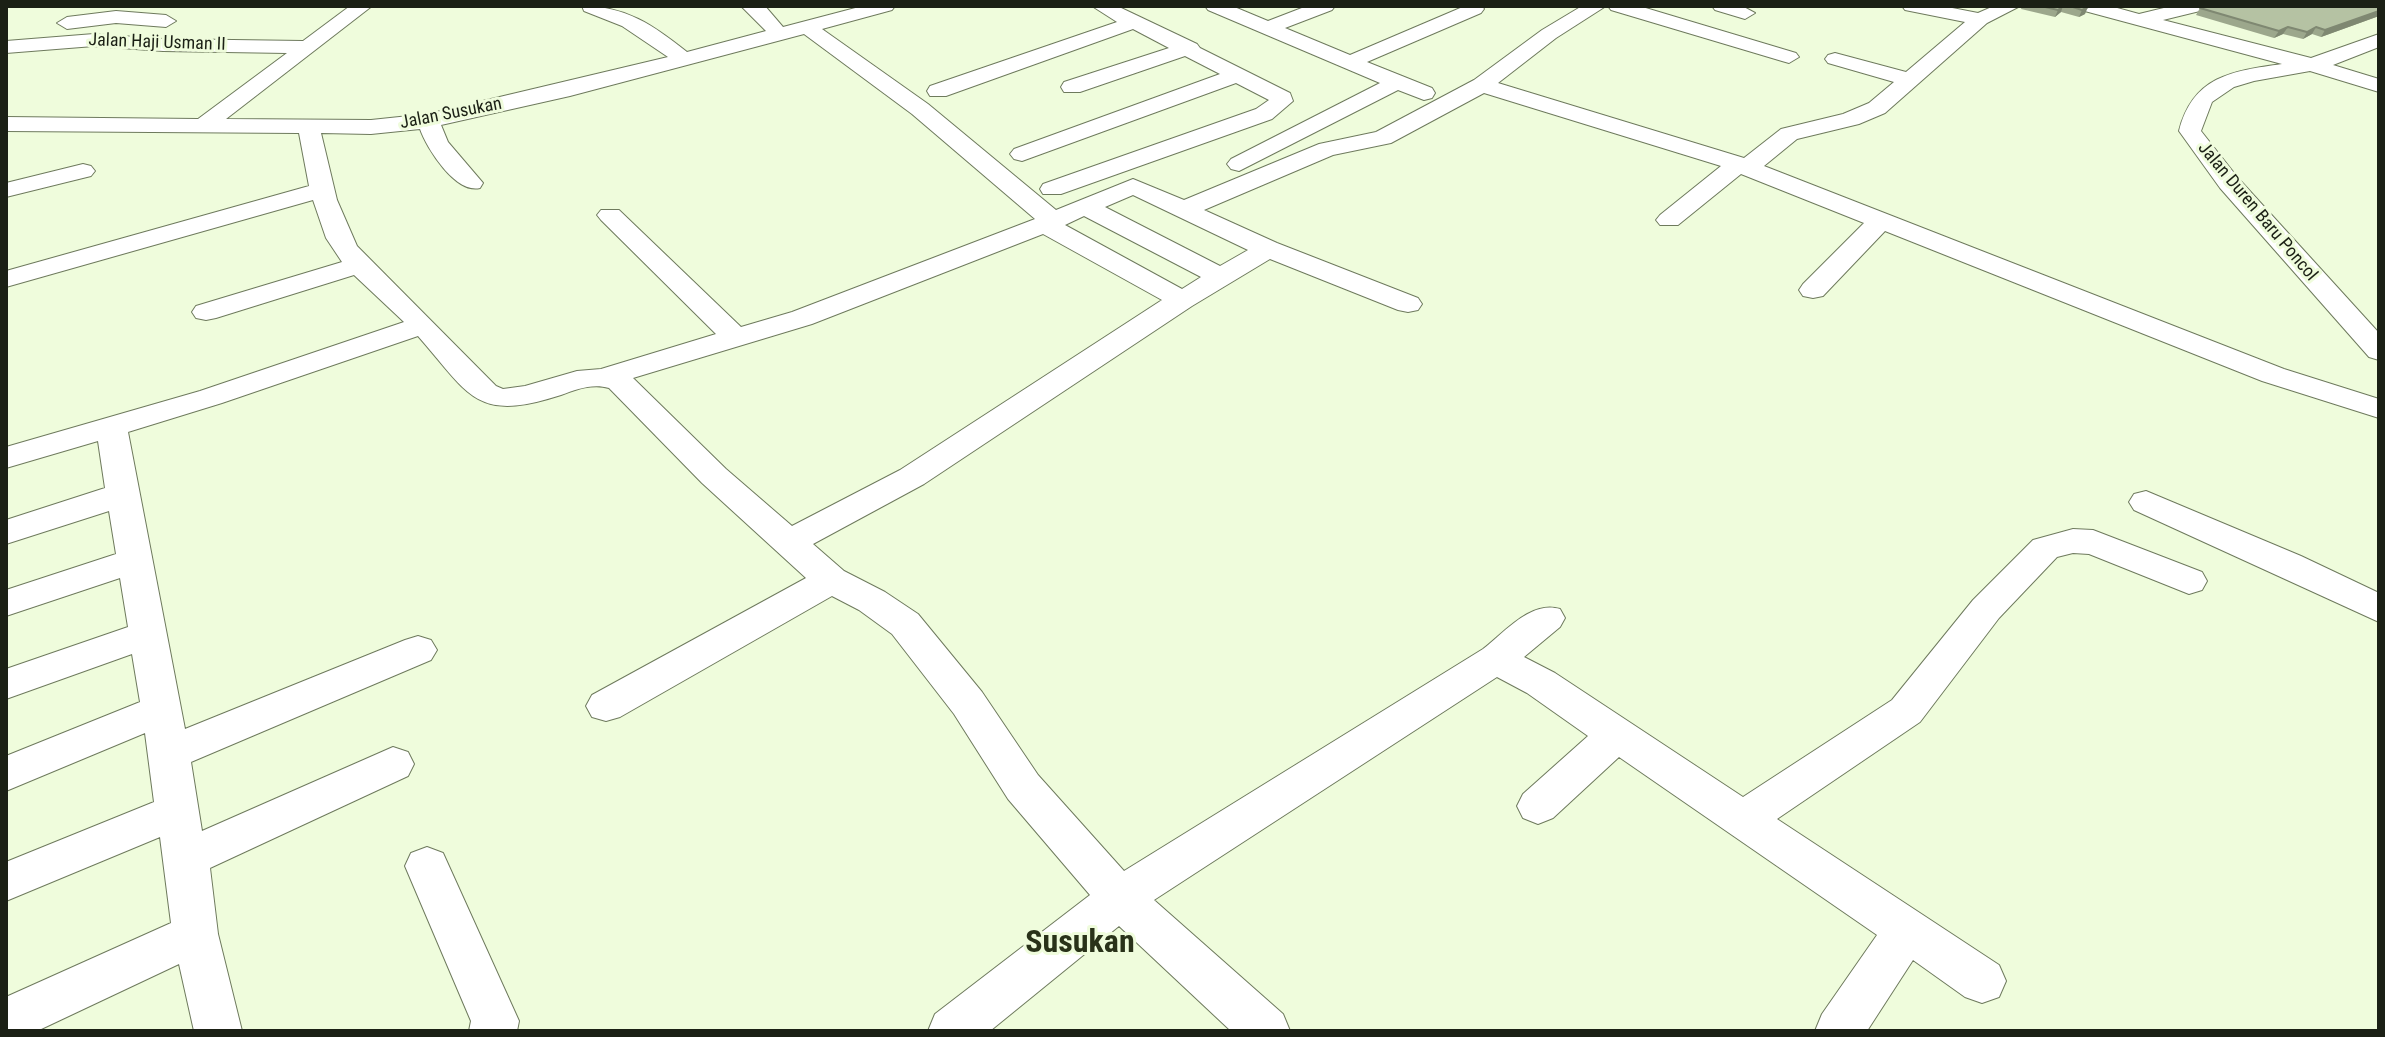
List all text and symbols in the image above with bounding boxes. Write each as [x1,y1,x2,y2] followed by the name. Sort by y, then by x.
[88,30,226,56] street label: Jalan Haji Usman II
[398,94,504,134] street label: Jalan Susukan
[2193,138,2321,286] street label: Jalan Duren Baru Poncol
[1025,925,1135,963] district label: Susukan

